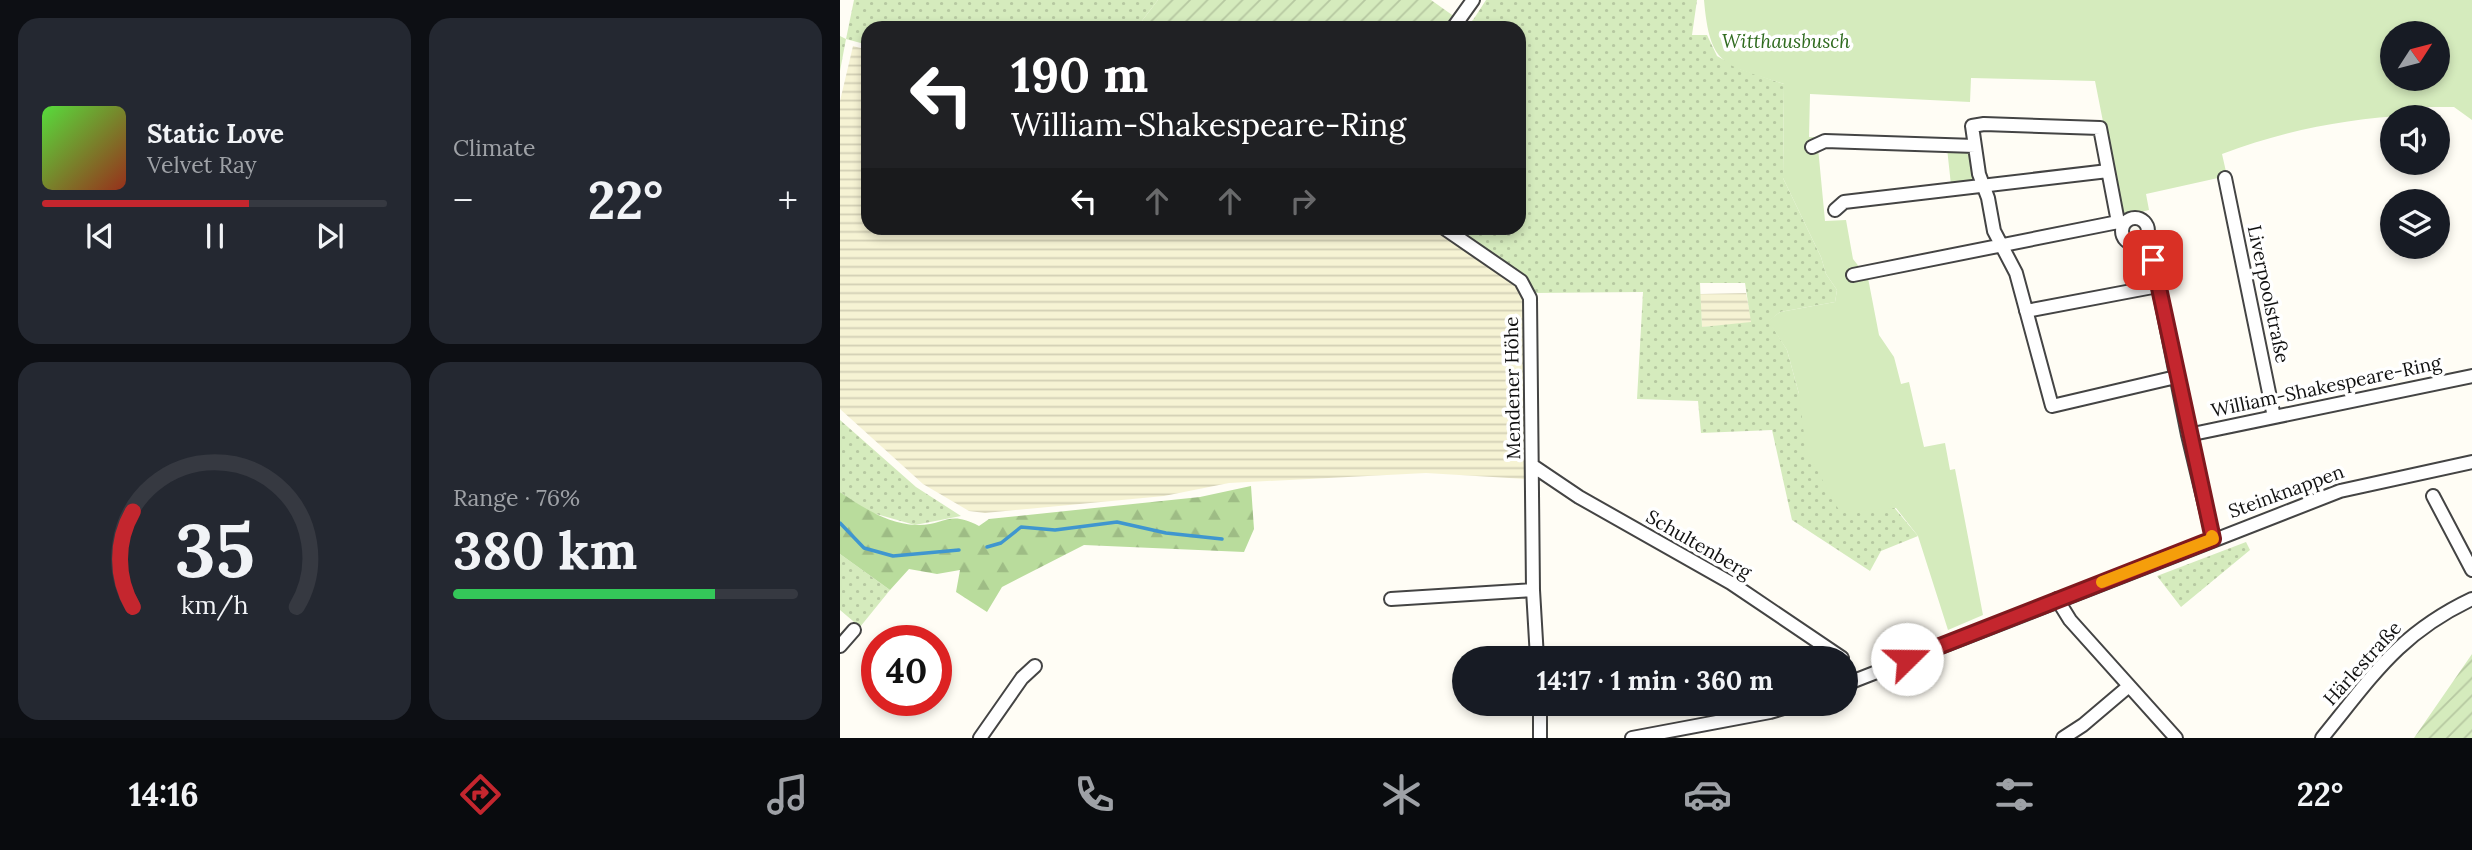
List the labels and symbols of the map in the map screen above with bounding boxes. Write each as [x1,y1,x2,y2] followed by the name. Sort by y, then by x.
[2380,21,2450,91] north arrow
[1722,29,1850,53] park label: Witthausbusch
[2243,223,2295,365] street label: Liverpoolstraße
[2123,230,2183,290] pin
[1499,316,1525,460] street label: Mendener Höhe
[2209,350,2444,422] street label: William-Shakespeare-Ring
[2225,459,2347,523] street label: Steinknappen
[1642,504,1757,584] street label: Schultenberg
[2318,616,2406,710] street label: Härlestraße
[1870,622,1944,696] position arrow
[861,625,952,716] speed limit sign: 40

